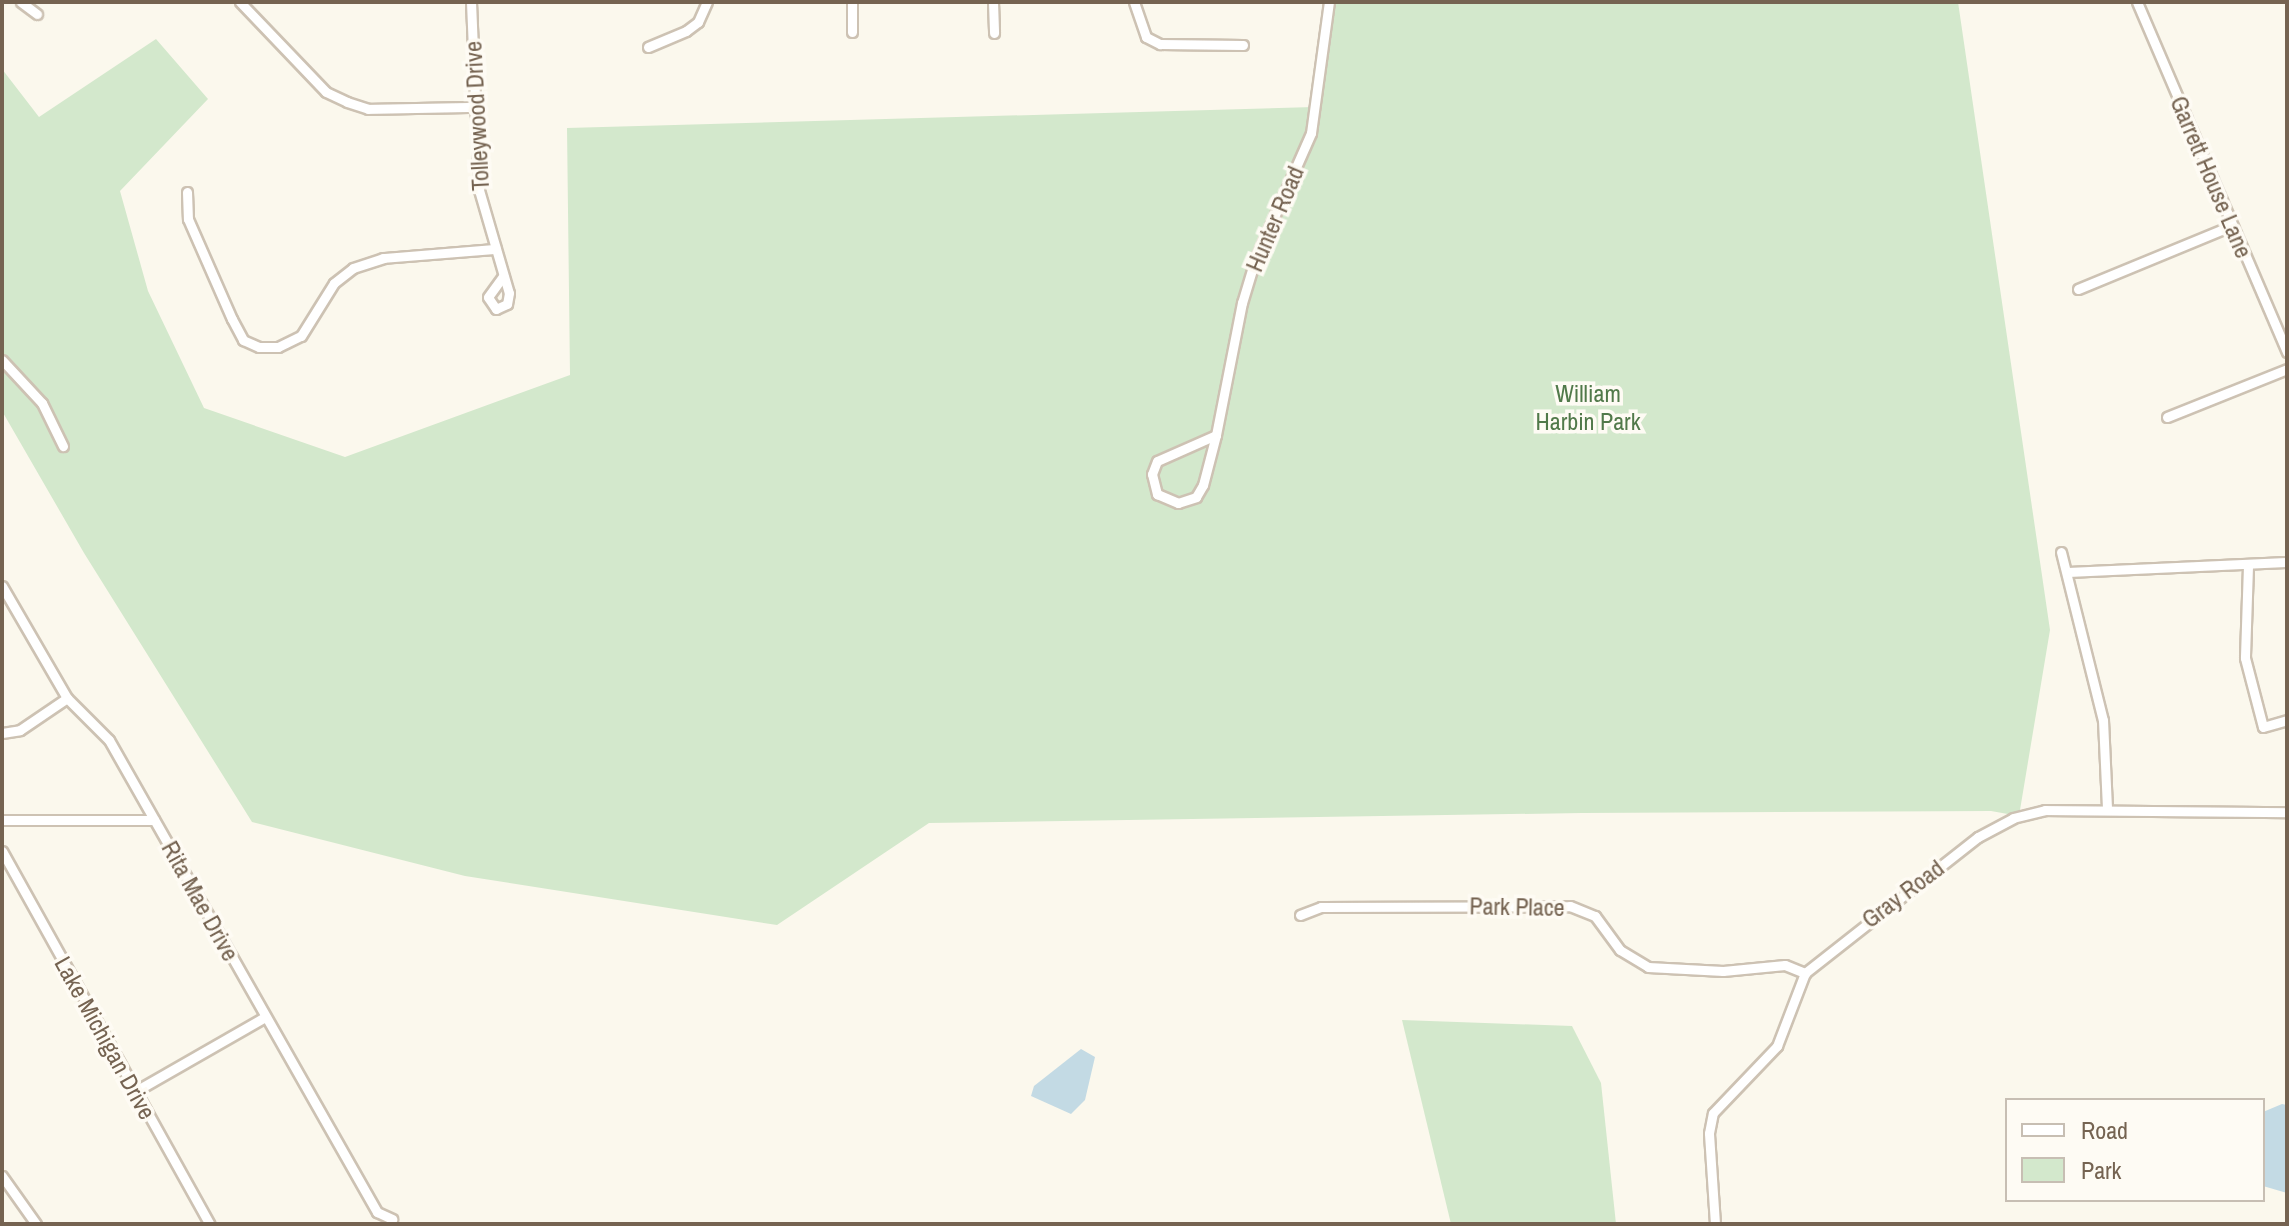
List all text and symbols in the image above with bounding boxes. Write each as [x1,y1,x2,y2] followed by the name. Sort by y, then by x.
[459,40,495,192] street label: Tolleywood Drive
[2164,92,2258,262] street label: Garrett House Lane
[1240,162,1310,276] street label: Hunter Road
[1536,380,1640,436] park label: William Harbin Park
[155,836,245,966] street label: Rita Mae Drive
[1856,854,1950,934] street label: Gray Road
[1469,892,1565,922] street label: Park Place
[48,952,162,1124] street label: Lake Michigan Drive
[2005,1098,2265,1202] legend
[2081,1114,2128,1146] text: Road
[2081,1154,2121,1186] text: Park

